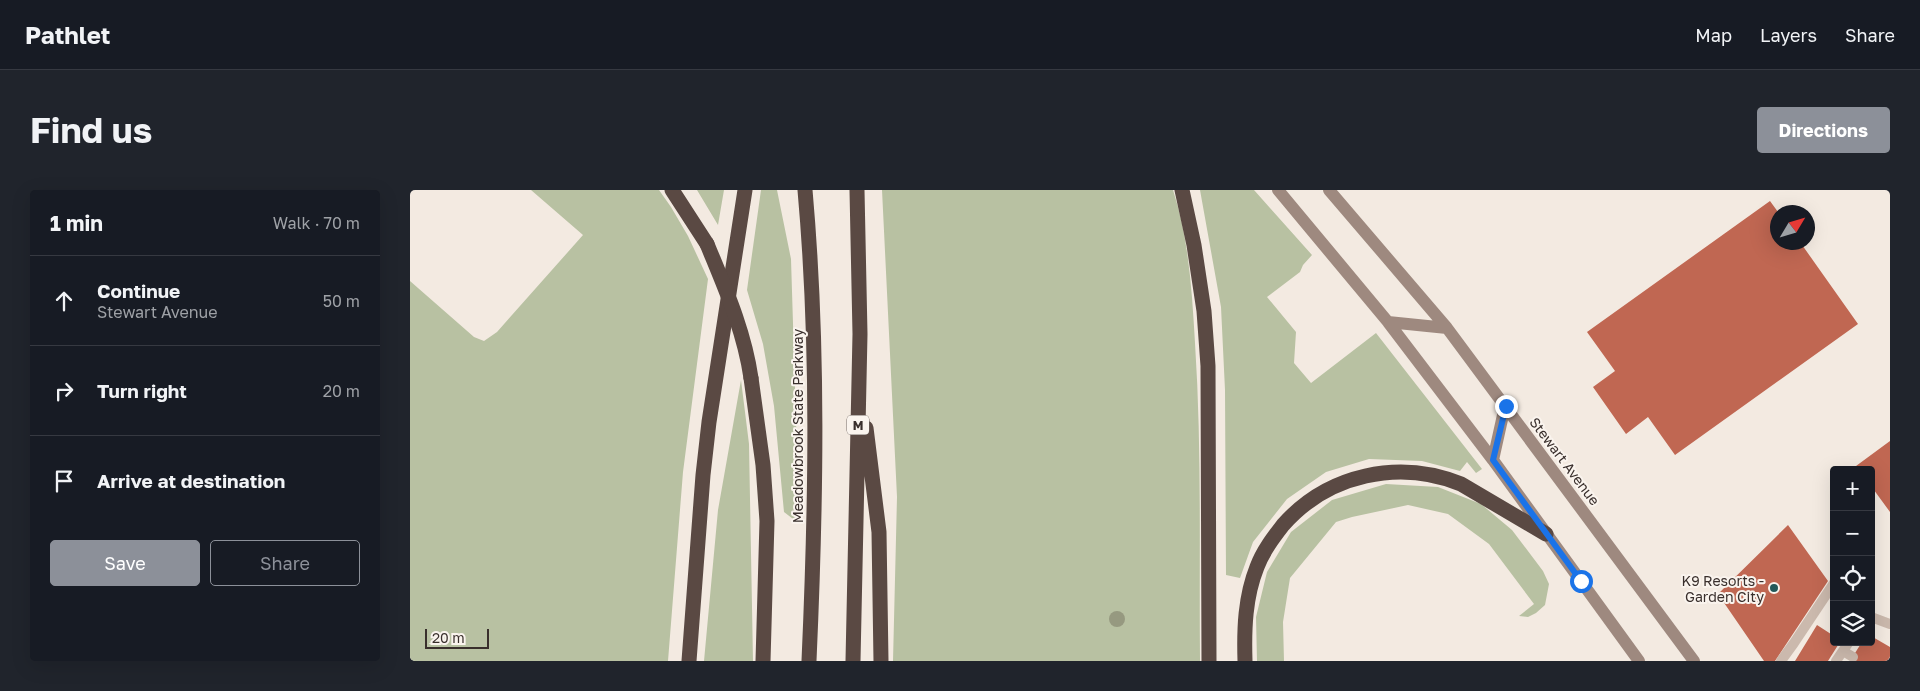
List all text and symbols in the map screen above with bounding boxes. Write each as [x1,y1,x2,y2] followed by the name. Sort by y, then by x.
[25,20,110,49] text: Pathlet
[1695,24,1732,46] text: Map
[1760,24,1817,46] text: Layers
[1845,24,1895,46] text: Share
[1757,107,1890,153] button: Directions
[30,109,152,151] text: Find us
[1770,205,1815,250] north arrow
[50,210,103,236] text: 1 min
[273,213,360,233] text: Walk · 70 m
[97,279,180,302] text: Continue
[50,287,78,315] icon: ahead
[323,291,360,311] text: 50 m
[97,302,218,322] text: Stewart Avenue
[789,329,806,523] street label: Meadowbrook State Parkway
[50,377,78,405] icon: right
[97,379,187,402] text: Turn right
[323,381,360,401] text: 20 m
[1495,395,1518,418] route end
[1526,414,1604,508] street label: Stewart Avenue
[847,416,869,434] road number: M
[1830,466,1875,646] map controls
[1830,466,1875,511] button: +
[50,467,78,495] icon: arrive
[97,469,285,492] text: Arrive at destination
[1830,511,1875,556] button: −
[50,540,200,586] button: Save
[210,540,360,586] button: Share
[1830,556,1875,601] button: locate
[1570,570,1593,593] route start
[1681,572,1764,605] place label: K9 Resorts - Garden City
[1768,582,1780,594] marker: K9 Resorts - Garden City
[1830,601,1875,646] button: layers
[425,626,489,649] scale bar
[432,629,465,646] text: 20 m

